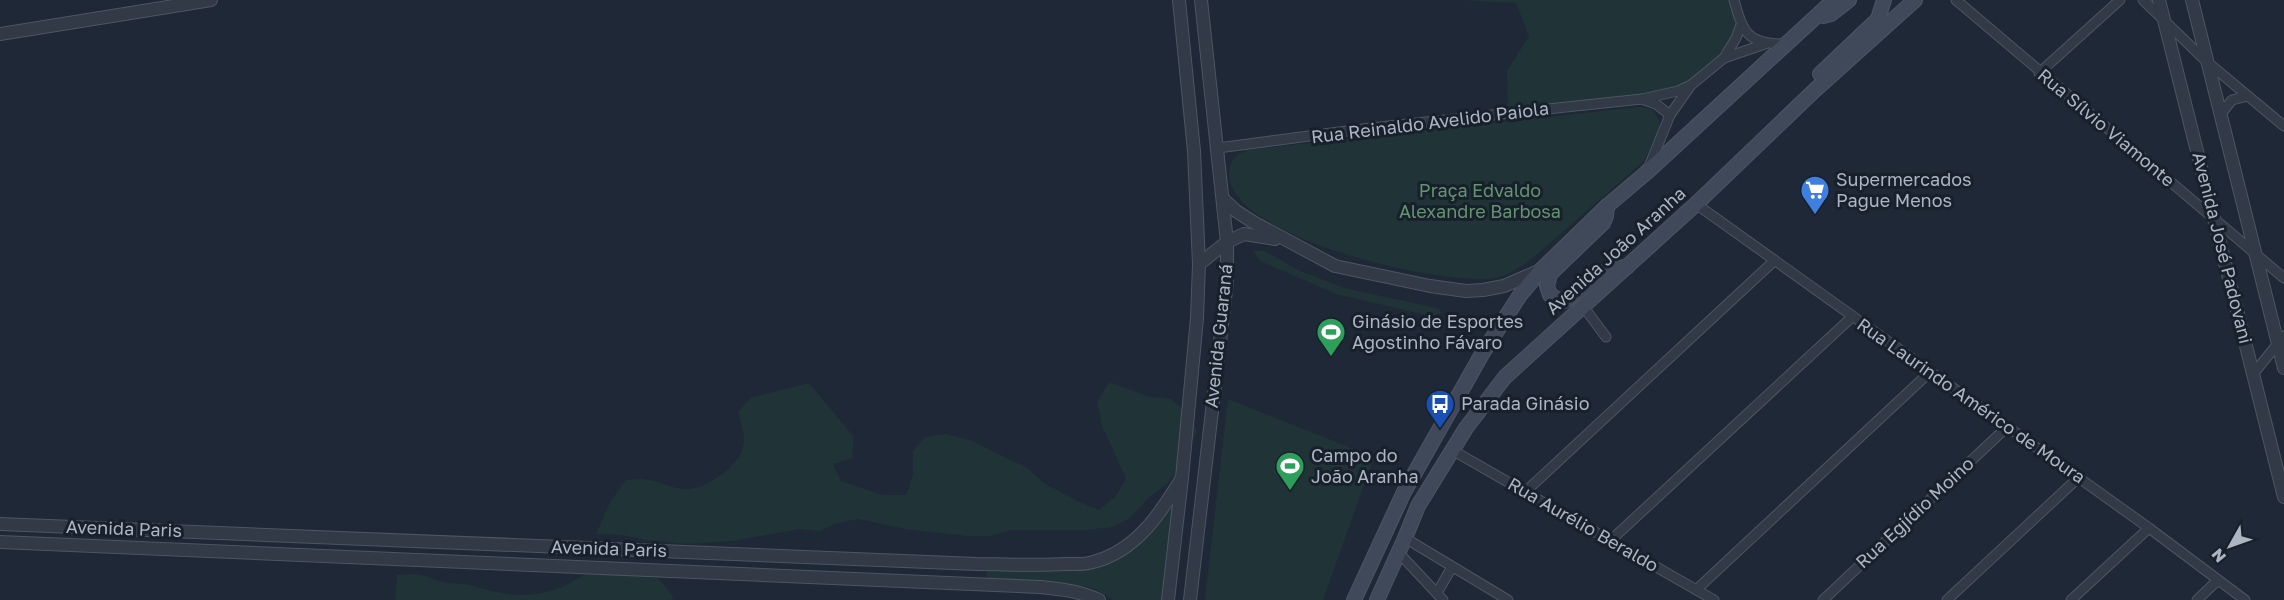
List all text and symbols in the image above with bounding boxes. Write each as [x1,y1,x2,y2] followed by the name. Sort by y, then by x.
[2034,64,2180,191] street label: Rua Sílvio Viamonte
[1310,97,1550,148] street label: Rua Reinaldo Avelido Paiola
[2188,150,2257,346] street label: Avenida José Padovani
[1836,168,1972,211] place label: Supermercados Pague Menos
[1799,174,1831,216] supermarket icon: Supermercados Pague Menos
[1399,179,1561,222] park label: Praça Edvaldo Alexandre Barbosa
[1541,182,1690,319] street label: Avenida João Aranha
[1199,263,1237,409] street label: Avenida Guaraná
[1352,310,1523,353] place label: Ginásio de Esportes Agostinho Fávaro
[1853,313,2090,488] street label: Rua Laurindo Américo de Moura
[1315,316,1347,358] sports icon: Ginásio de Esportes Agostinho Fávaro
[1424,388,1456,430] bus stop icon: Parada Ginásio
[1461,392,1589,414] place label: Parada Ginásio
[1311,444,1419,487] place label: Campo do João Aranha
[1274,450,1306,492] sports icon: Campo do João Aranha
[1851,452,1978,573] street label: Rua Egjídio Moino
[1504,472,1663,576] street label: Rua Aurélio Beraldo
[66,515,182,541] street label: Avenida Paris
[2200,516,2260,576] north arrow
[551,535,667,561] street label: Avenida Paris
[2207,545,2230,567] text: N

